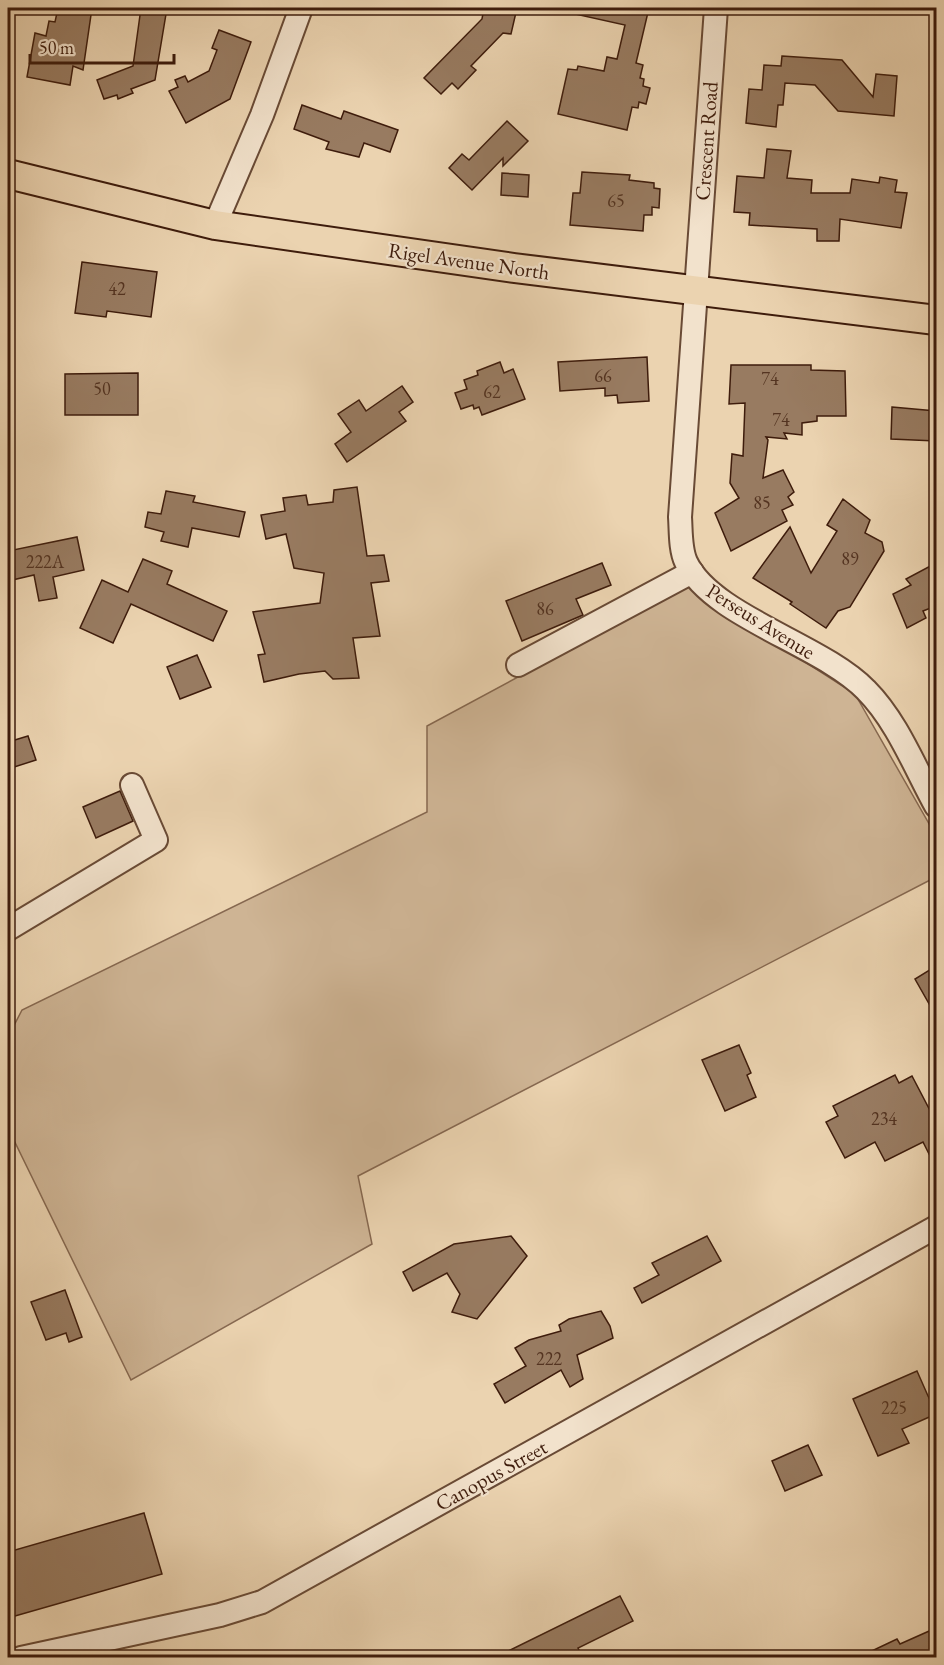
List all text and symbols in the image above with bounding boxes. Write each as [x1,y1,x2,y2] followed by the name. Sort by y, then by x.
[30,27,174,65] scale bar
[39,36,74,59] text: 50 m
[688,80,724,201] street label: Crescent Road
[607,189,625,212] house number: 65
[387,236,552,286] street label: Rigel Avenue North
[108,277,126,300] house number: 42
[594,364,612,387] house number: 66
[761,367,779,390] house number: 74
[93,377,111,400] house number: 50
[483,380,501,403] house number: 62
[772,408,790,431] house number: 74
[753,491,771,514] house number: 85
[841,547,859,570] house number: 89
[26,550,65,573] house number: 222A
[702,577,820,665] street label: Perseus Avenue
[536,597,554,620] house number: 86
[871,1107,897,1130] house number: 234
[536,1347,562,1370] house number: 222
[881,1396,907,1419] house number: 225
[430,1433,552,1517] street label: Canopus Street

